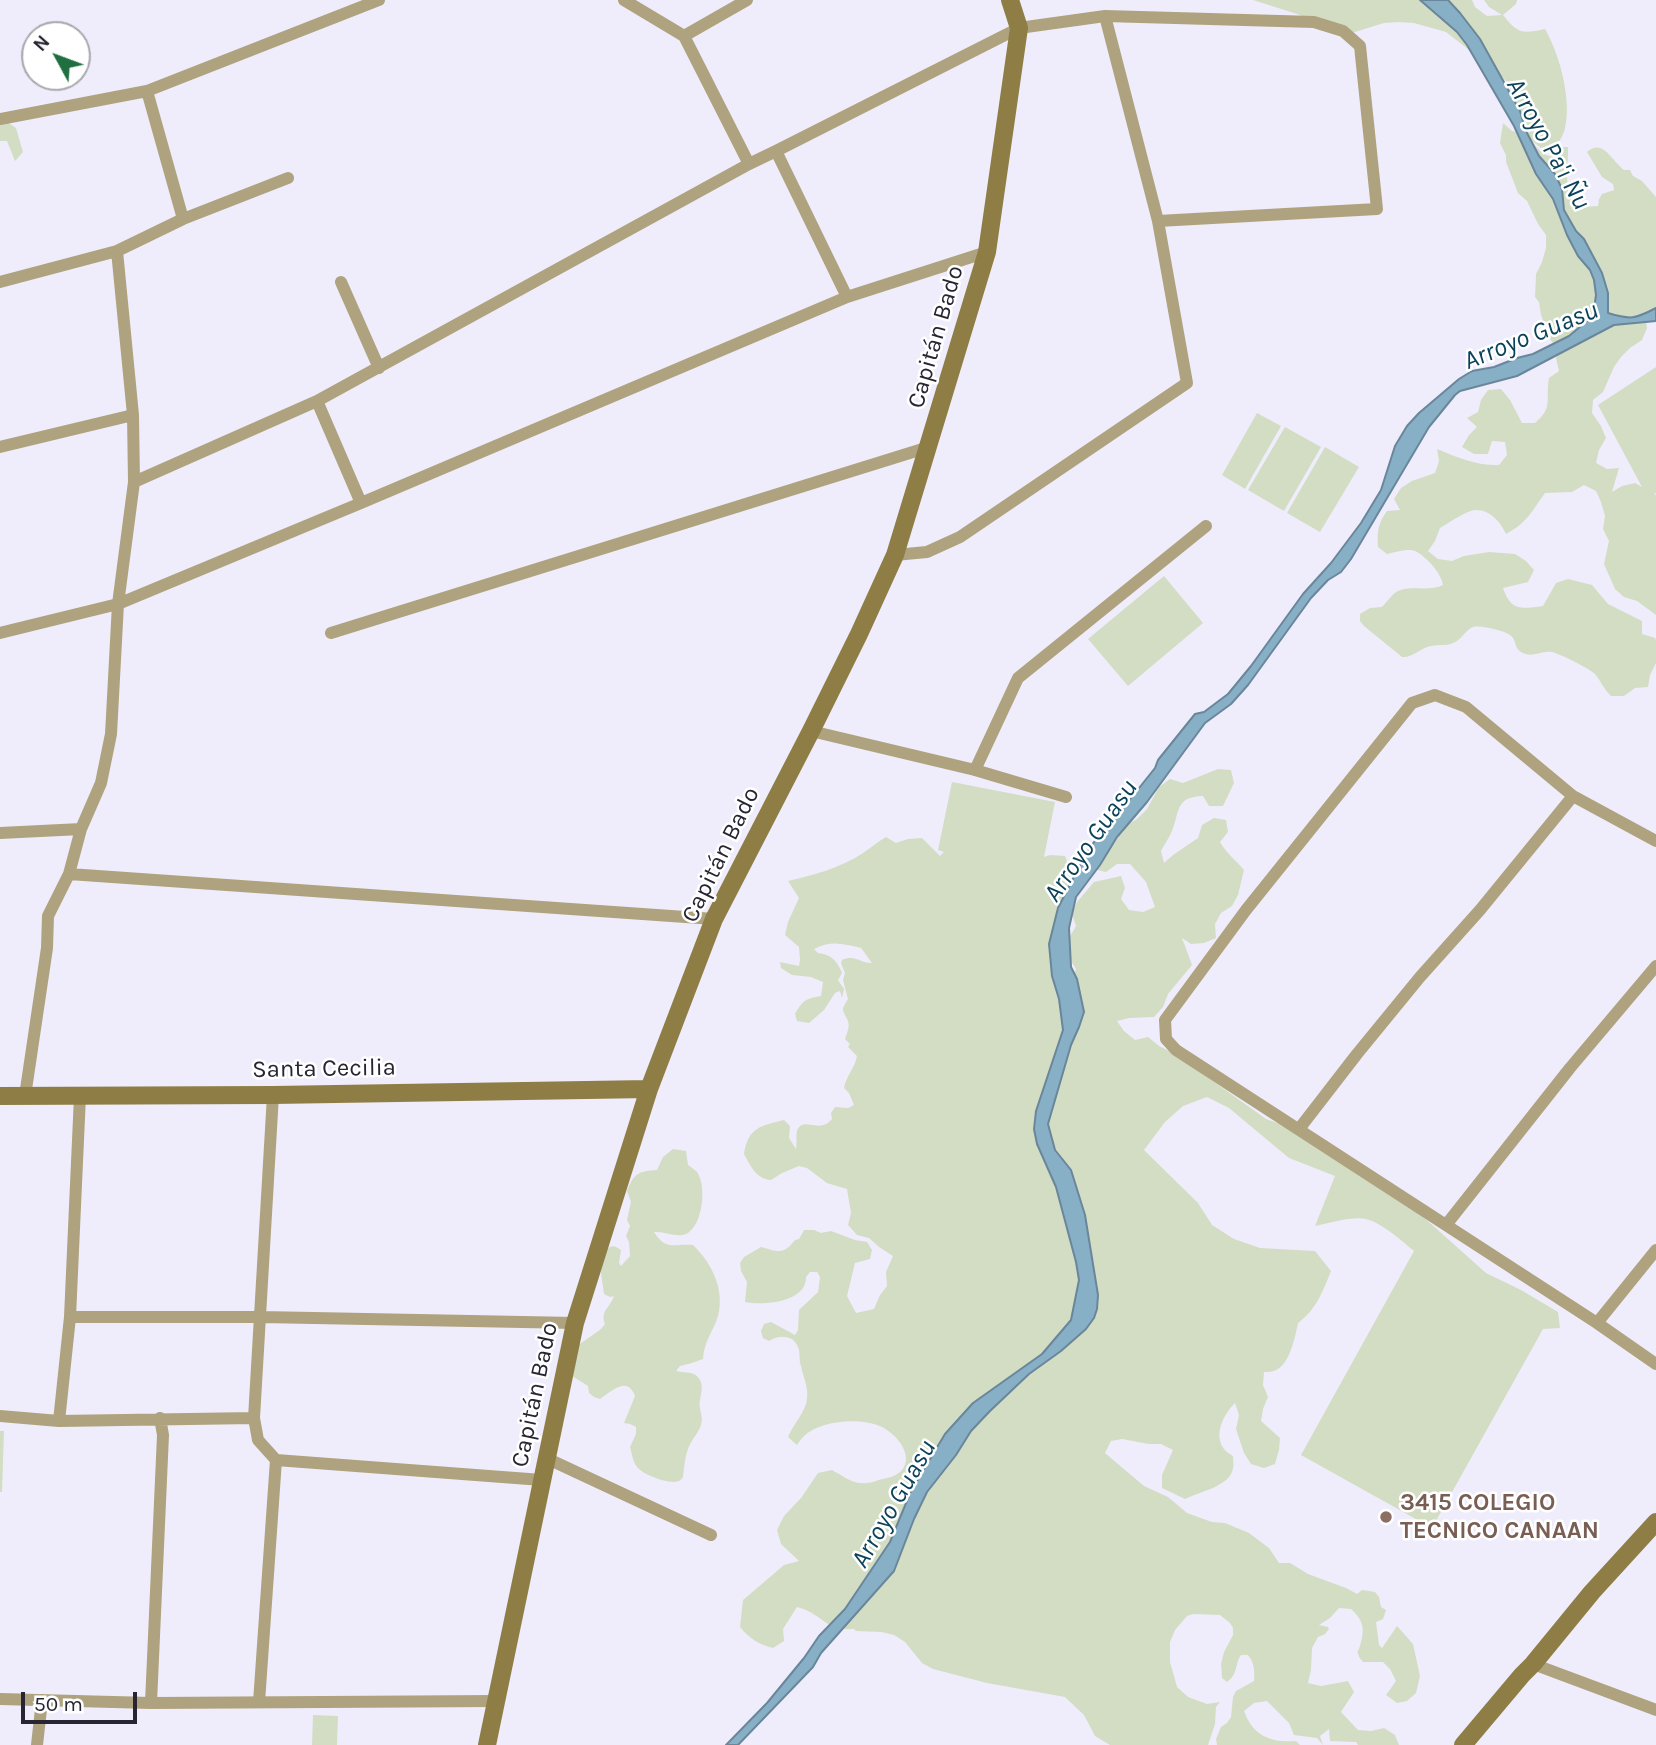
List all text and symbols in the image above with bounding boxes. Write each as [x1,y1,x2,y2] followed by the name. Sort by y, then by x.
[21,21,91,91] north arrow
[29,31,54,56] text: N
[1499,73,1597,215] water label: Arroyo Pa'i Ñu
[902,262,970,412] street label: Capitán Bado
[1459,295,1603,377] water label: Arroyo Guasu
[1037,774,1145,908] water label: Arroyo Guasu
[676,783,766,927] street label: Capitán Bado
[252,1053,396,1085] street label: Santa Cecilia
[506,1320,564,1470] street label: Capitán Bado
[845,1434,943,1574] water label: Arroyo Guasu
[1400,1489,1599,1545] place label: 3415 COLEGIO TECNICO CANAAN
[1378,1509,1394,1525] marker: 3415 COLEGIO TECNICO CANAAN
[24,1678,140,1722] scale bar
[34,1692,83,1716] text: 50 m

